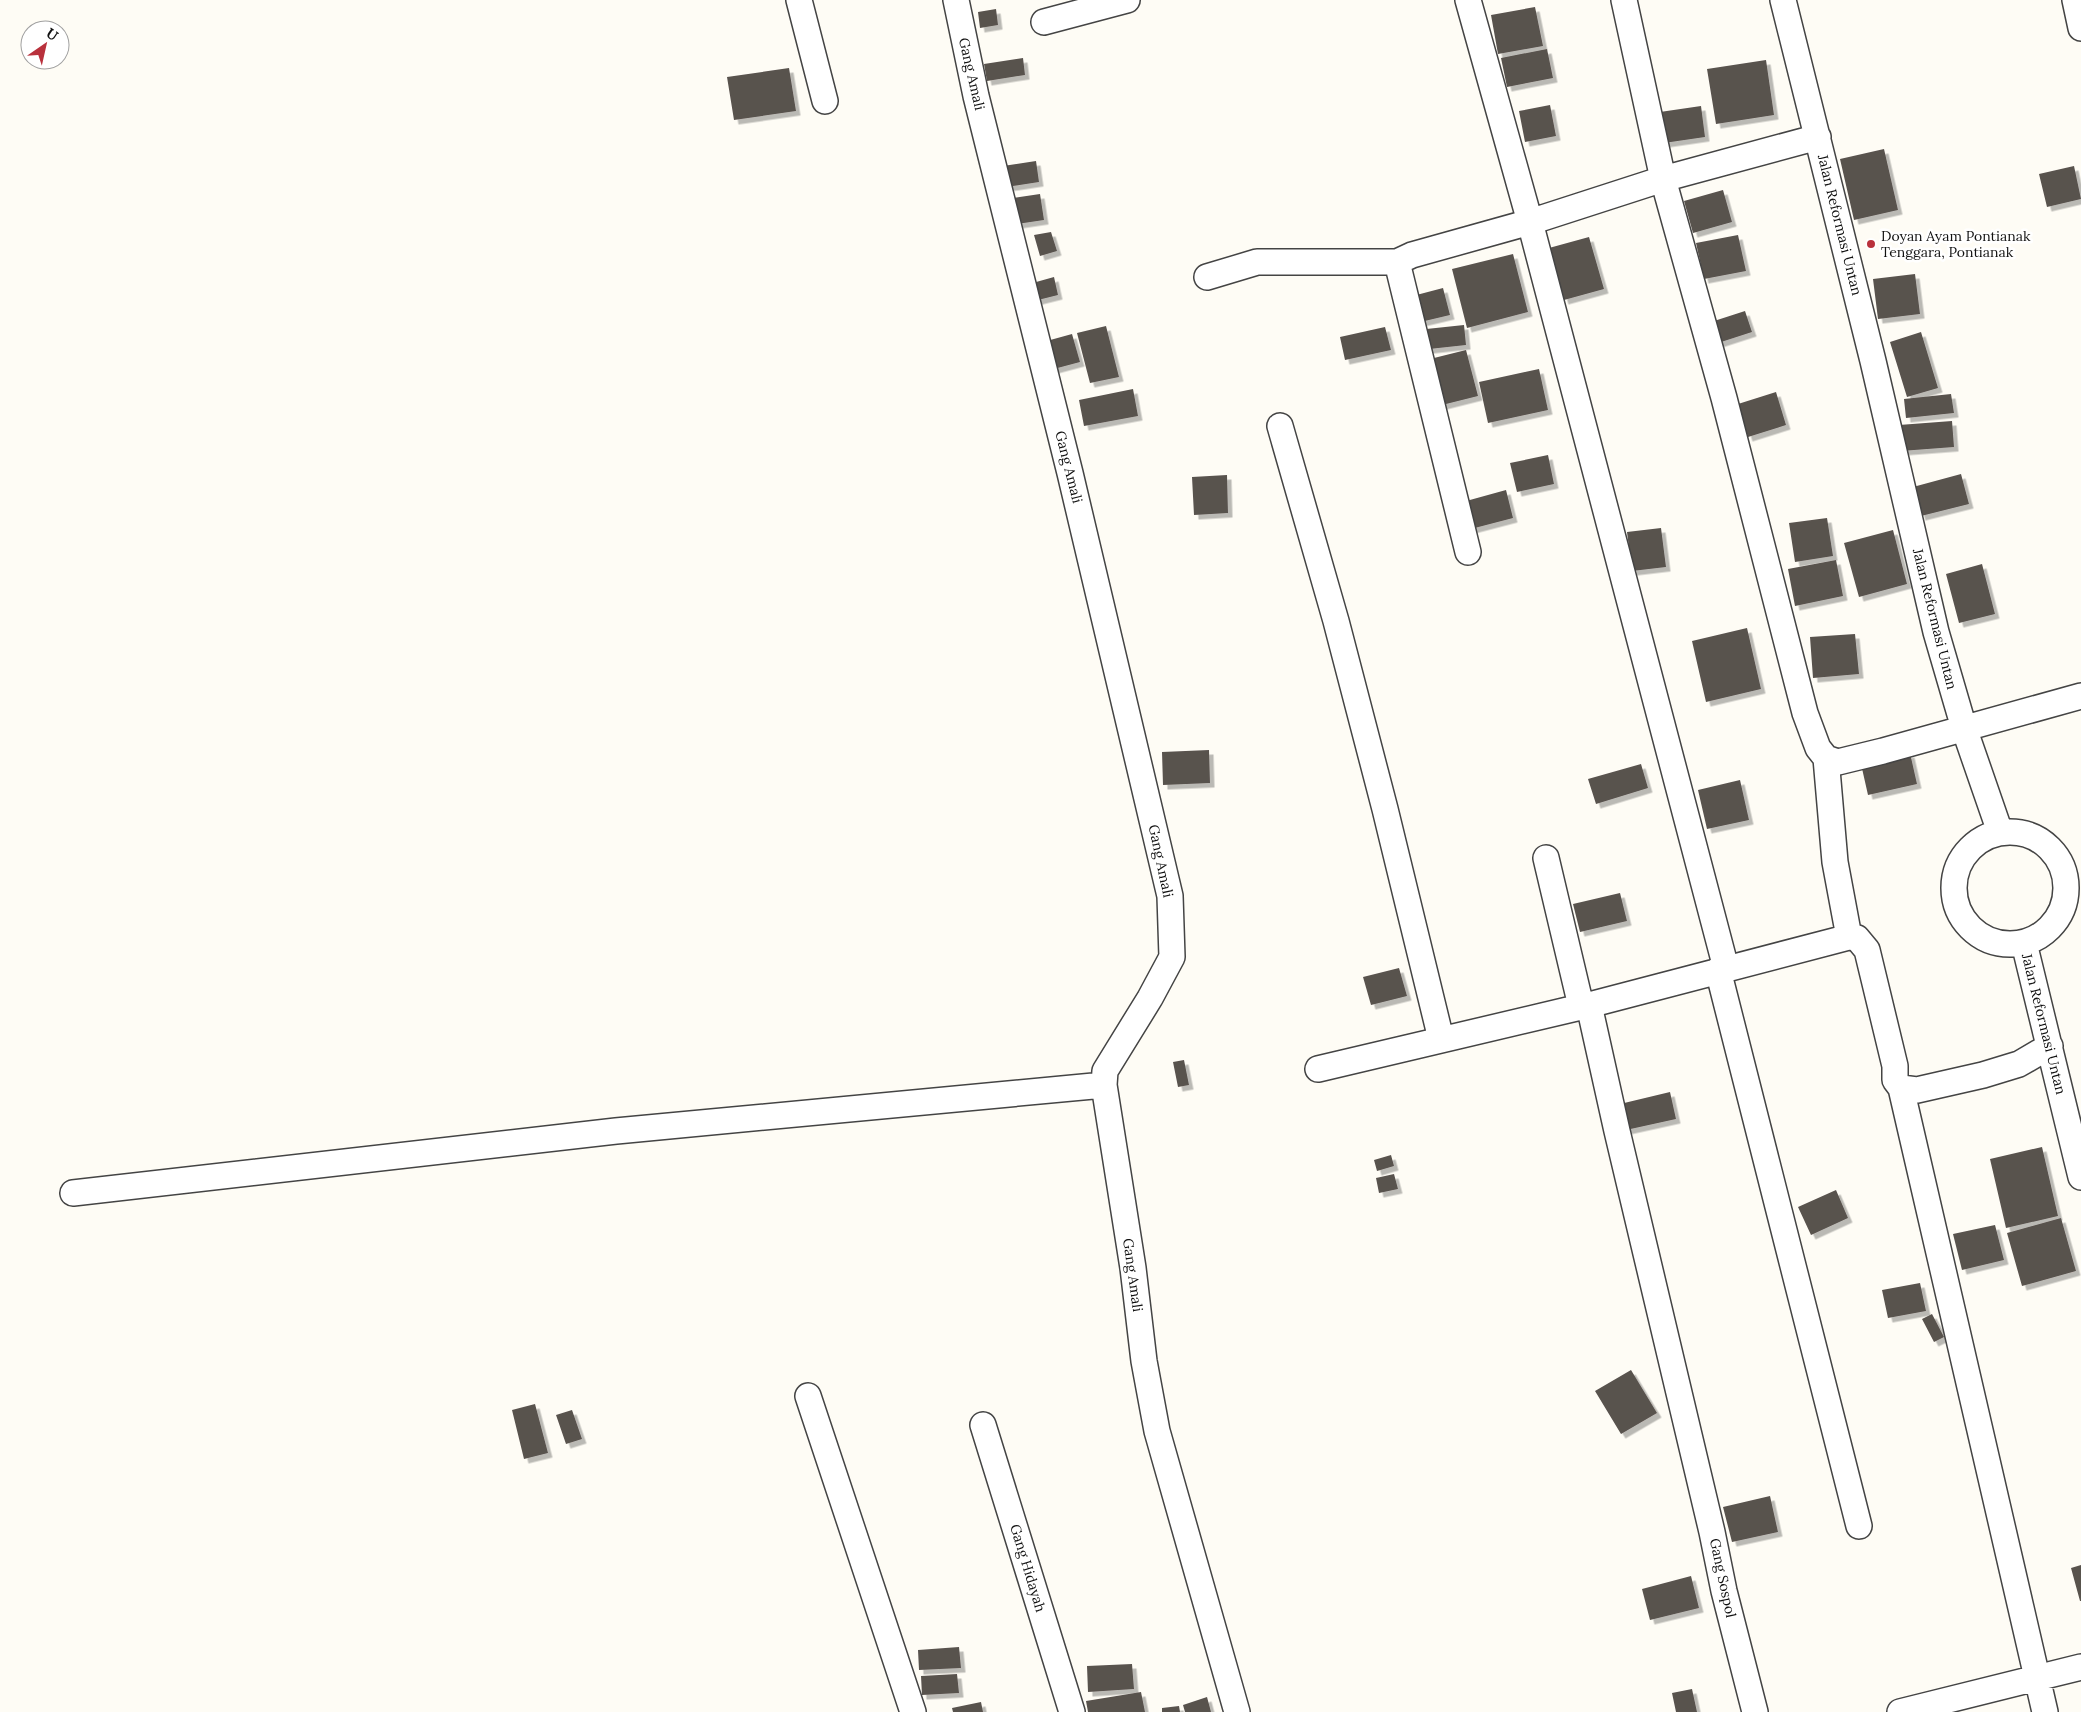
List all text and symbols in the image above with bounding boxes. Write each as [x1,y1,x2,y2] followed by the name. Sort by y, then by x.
[20,20,70,70] north arrow
[43,24,62,45] text: U
[955,36,989,112] street label: Gang Amali
[1814,152,1866,298] street label: Jalan Reformasi Untan
[1881,227,2031,261] place label: Doyan Ayam Pontianak Tenggara, Pontianak
[1865,238,1877,250] marker: Doyan Ayam Pontianak Tenggara, Pontianak
[1051,429,1087,505] street label: Gang Amali
[1909,546,1961,692] street label: Jalan Reformasi Untan
[1144,823,1178,899] street label: Gang Amali
[2018,951,2070,1097] street label: Jalan Reformasi Untan
[1119,1237,1147,1313] street label: Gang Amali
[1006,1522,1050,1614] street label: Gang Hidayah
[1706,1537,1740,1620] street label: Gang Sospol

